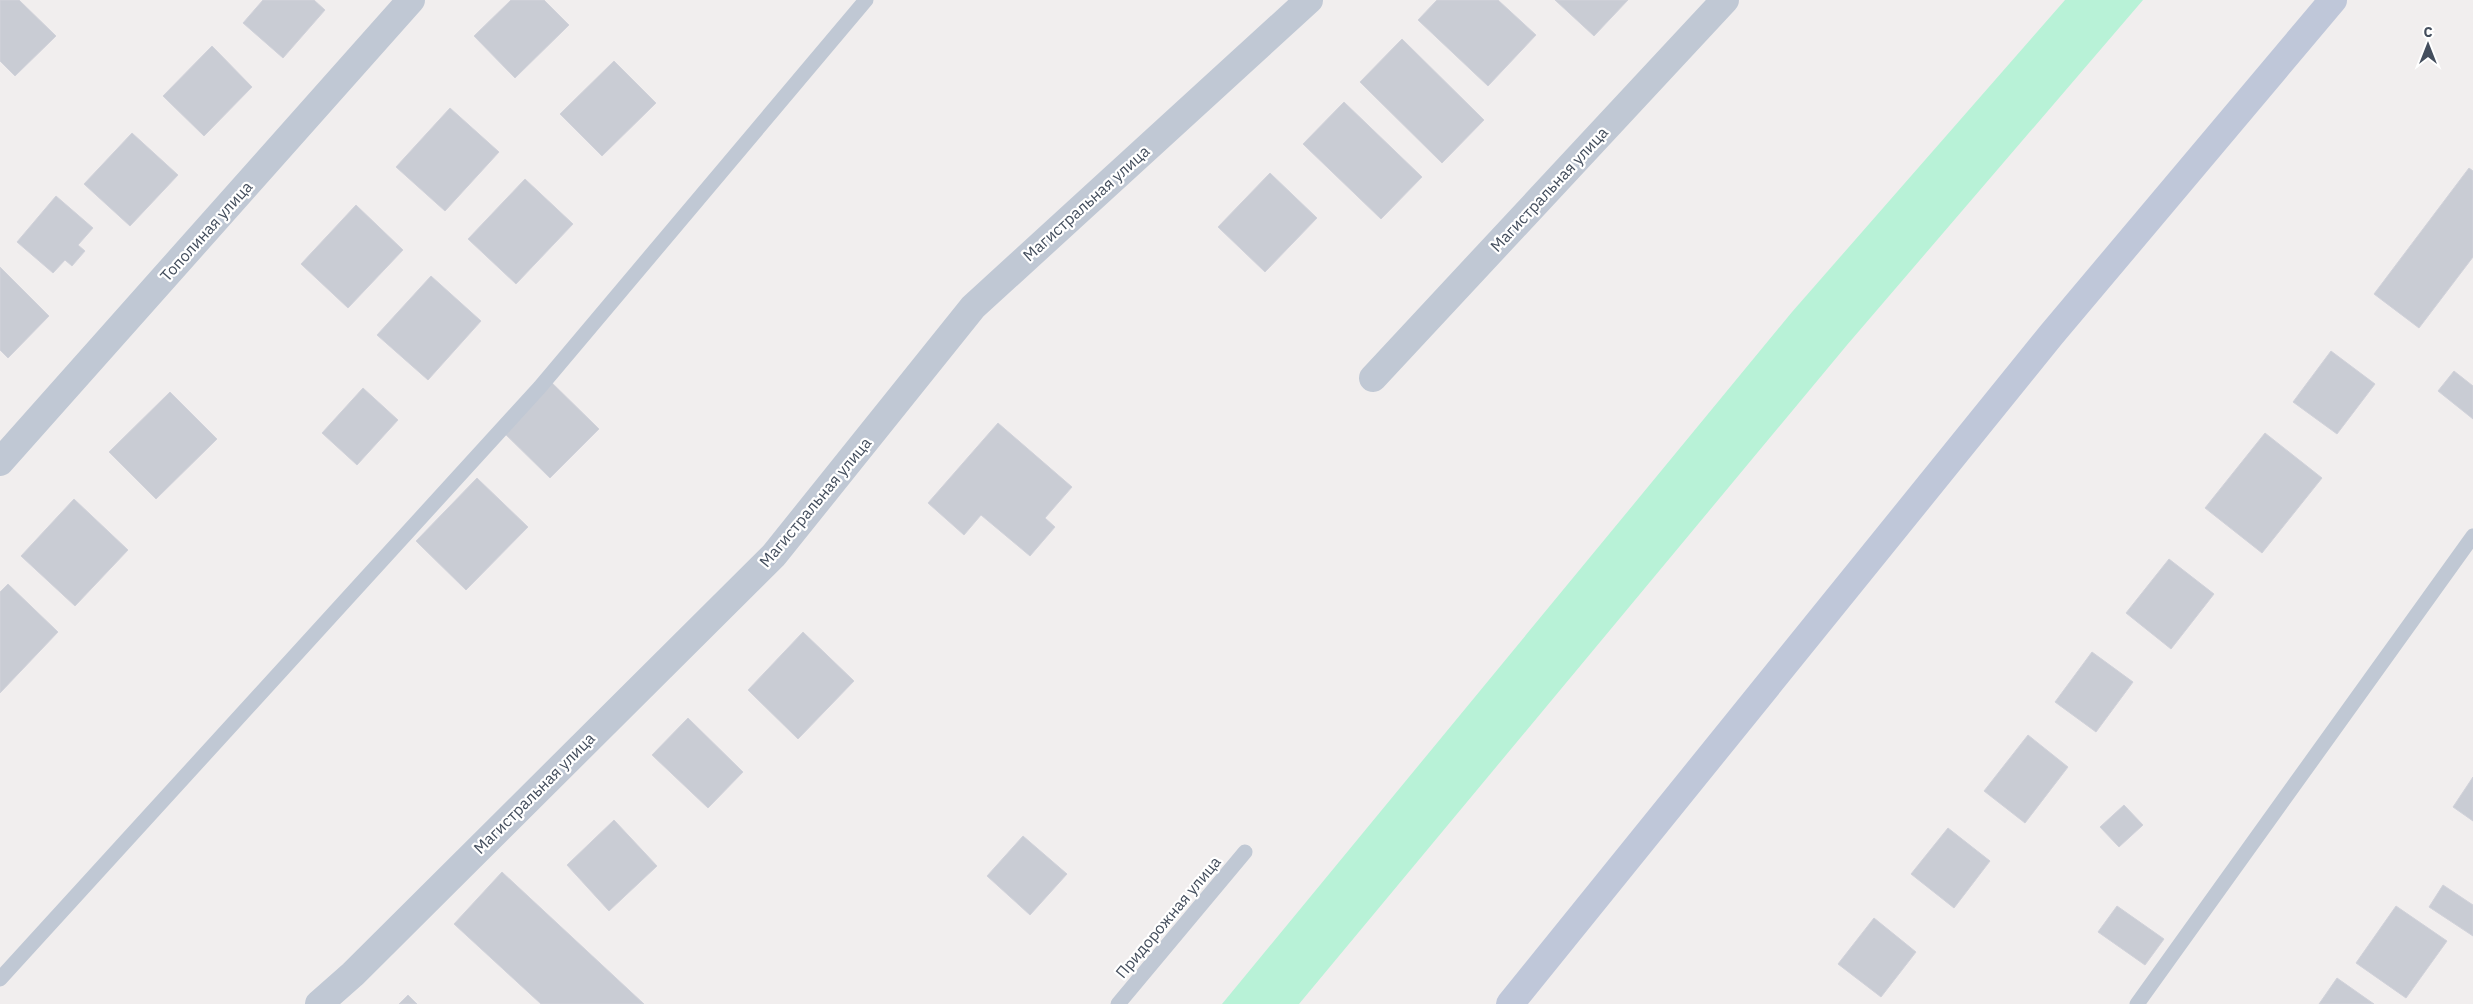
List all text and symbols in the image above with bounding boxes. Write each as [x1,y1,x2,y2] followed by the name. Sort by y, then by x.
[2403,20,2453,70] north arrow
[2423,23,2433,41] text: С
[1486,122,1612,256] street label: Магистральная улица
[1019,141,1154,265] street label: Магистральная улица
[156,176,257,285] street label: Тополиная улица
[755,433,876,571] street label: Магистральная улица
[469,728,599,858] street label: Магистральная улица
[1111,852,1225,982] street label: Придорожная улица

